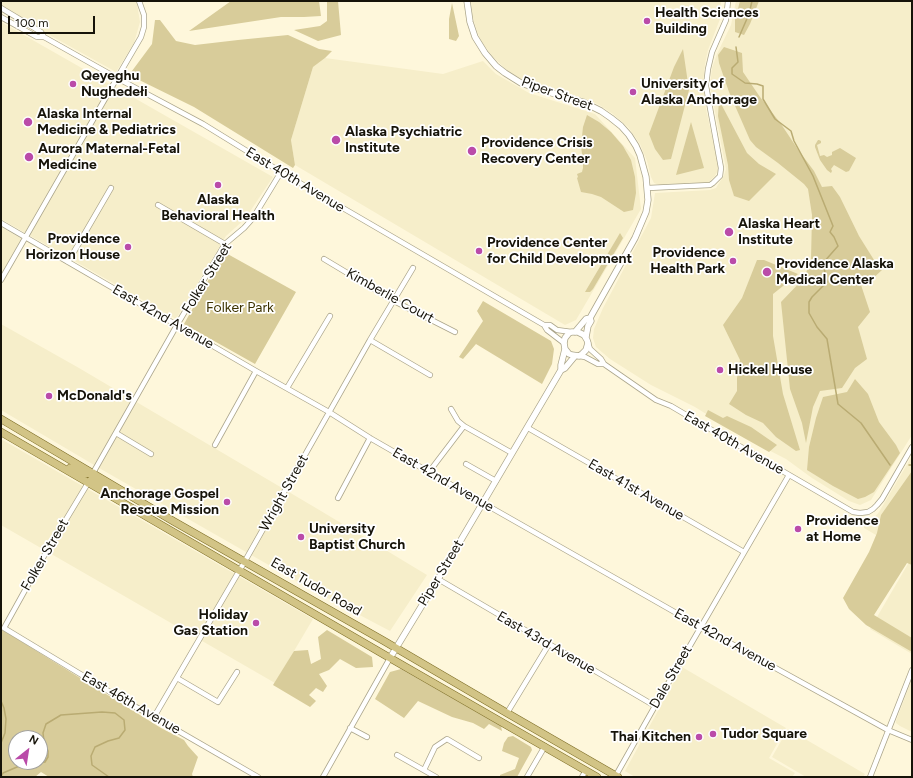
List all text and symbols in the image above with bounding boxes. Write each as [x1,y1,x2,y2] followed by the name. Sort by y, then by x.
[655,5,759,38] place label: Health Sciences Building
[10,8,97,34] scale bar
[15,16,49,30] text: 100 m
[642,16,652,26] marker: Health Sciences Building
[81,68,148,100] place label: Qeyeghu Nughedełi
[519,73,595,115] street label: Piper Street
[641,76,757,108] place label: University of Alaska Anchorage
[68,79,78,89] marker: Qeyeghu Nughedełi
[628,87,638,97] marker: University of Alaska Anchorage
[37,106,176,138] place label: Alaska Internal Medicine & Pediatrics
[22,116,34,128] marker: Alaska Internal Medicine & Pediatrics
[345,124,462,156] place label: Alaska Psychiatric Institute
[330,134,342,146] marker: Alaska Psychiatric Institute
[481,135,593,168] place label: Providence Crisis Recovery Center
[38,141,180,174] place label: Aurora Maternal-Fetal Medicine
[243,144,347,216] street label: East 40th Avenue
[466,145,478,157] marker: Providence Crisis Recovery Center
[23,151,35,163] marker: Aurora Maternal-Fetal Medicine
[213,180,223,190] marker: Alaska Behavioral Health
[161,192,275,224] place label: Alaska Behavioral Health
[738,216,820,248] place label: Alaska Heart Institute
[723,226,735,238] marker: Alaska Heart Institute
[25,231,120,264] place label: Providence Horizon House
[487,235,632,268] place label: Providence Center for Child Development
[179,239,235,317] street label: Folker Street
[123,242,133,252] marker: Providence Horizon House
[650,245,725,278] place label: Providence Health Park
[474,246,484,256] marker: Providence Center for Child Development
[728,256,738,266] marker: Providence Health Park
[776,256,894,288] place label: Providence Alaska Medical Center
[343,265,437,327] street label: Kimberlie Court
[761,266,773,278] marker: Providence Alaska Medical Center
[109,281,217,353] street label: East 42nd Avenue
[206,300,274,316] park label: Folker Park
[728,362,812,378] place label: Hickel House
[715,365,725,375] marker: Hickel House
[57,388,132,404] place label: McDonald's
[44,391,54,401] marker: McDonald's
[681,408,787,478] street label: East 40th Avenue
[389,444,497,516] street label: East 42nd Avenue
[256,452,312,534] street label: Wright Street
[585,456,687,524] street label: East 41st Avenue
[100,486,219,518] place label: Anchorage Gospel Rescue Mission
[222,497,232,507] marker: Anchorage Gospel Rescue Mission
[806,513,878,546] place label: Providence at Home
[18,516,72,594] street label: Folker Street
[309,521,405,554] place label: University Baptist Church
[793,524,803,534] marker: Providence at Home
[296,532,306,542] marker: University Baptist Church
[415,537,467,609] street label: Piper Street
[267,554,365,620] street label: East Tudor Road
[671,605,779,675] street label: East 42nd Avenue
[173,607,248,640] place label: Holiday Gas Station
[494,608,598,678] street label: East 43rd Avenue
[251,618,261,628] marker: Holiday Gas Station
[646,642,696,712] street label: Dale Street
[79,668,183,738] street label: East 46th Avenue
[721,726,807,742] place label: Tudor Square
[611,729,691,745] place label: Thai Kitchen
[708,729,718,739] marker: Tudor Square
[8,730,48,770] north arrow
[27,732,41,748] text: N
[694,732,704,742] marker: Thai Kitchen

